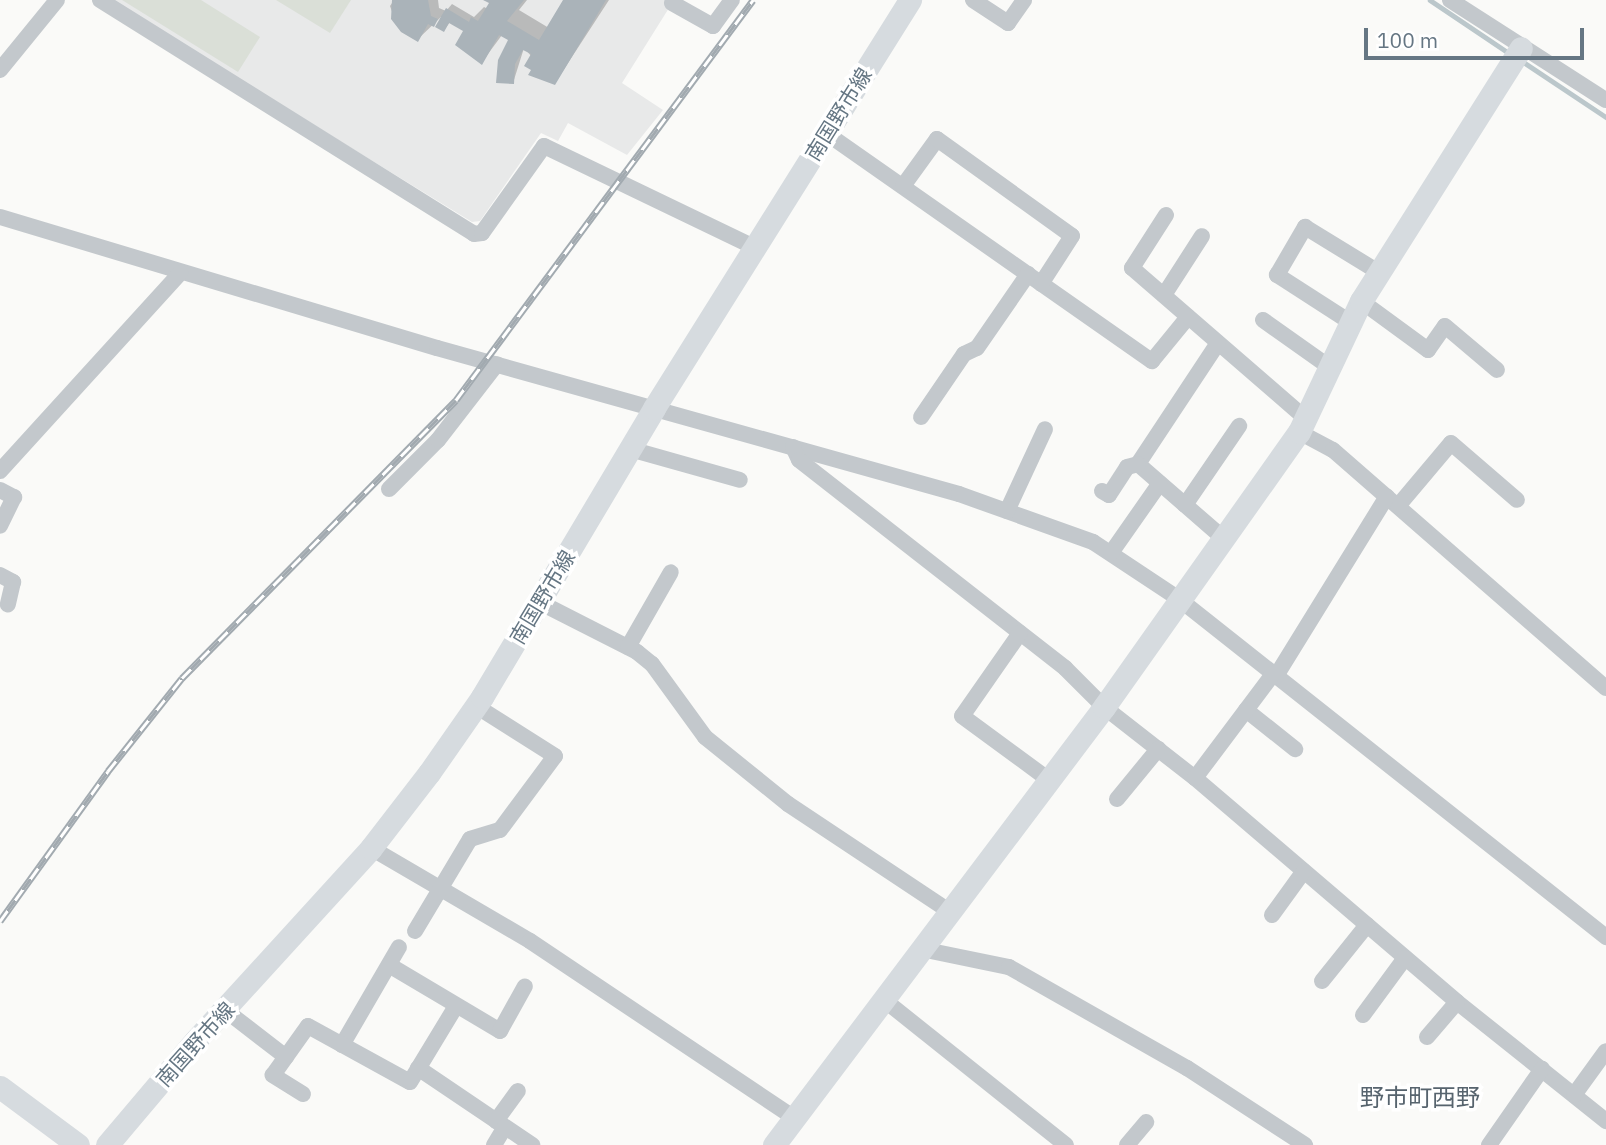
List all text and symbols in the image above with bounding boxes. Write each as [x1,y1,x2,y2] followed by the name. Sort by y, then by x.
[1368,14,1588,58] scale bar
[1377,26,1438,54] text: 100 m
[799,63,877,165] street label: 南国野市線
[504,546,580,648] street label: 南国野市線
[151,997,239,1091] street label: 南国野市線
[1360,1084,1480,1112] district label: 野市町西野

